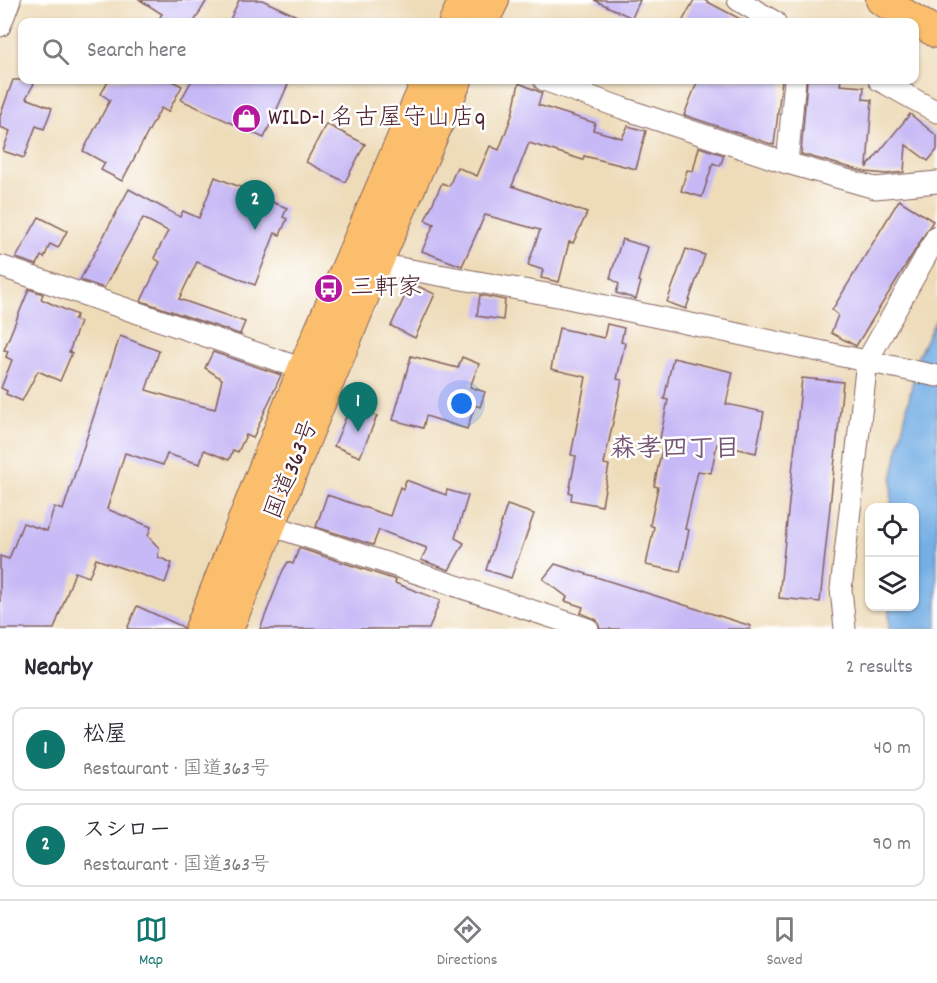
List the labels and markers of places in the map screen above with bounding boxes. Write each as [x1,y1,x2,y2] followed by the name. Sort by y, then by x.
[268,102,485,136] place label: WILD-1 名古屋守山店q
[231,103,263,135] shop icon: WILD-1 名古屋守山店q
[236,180,274,230] pin: 2
[350,272,422,306] place label: 三軒家
[313,273,345,305] bus stop icon: 三軒家
[338,382,378,432] pin: 1

